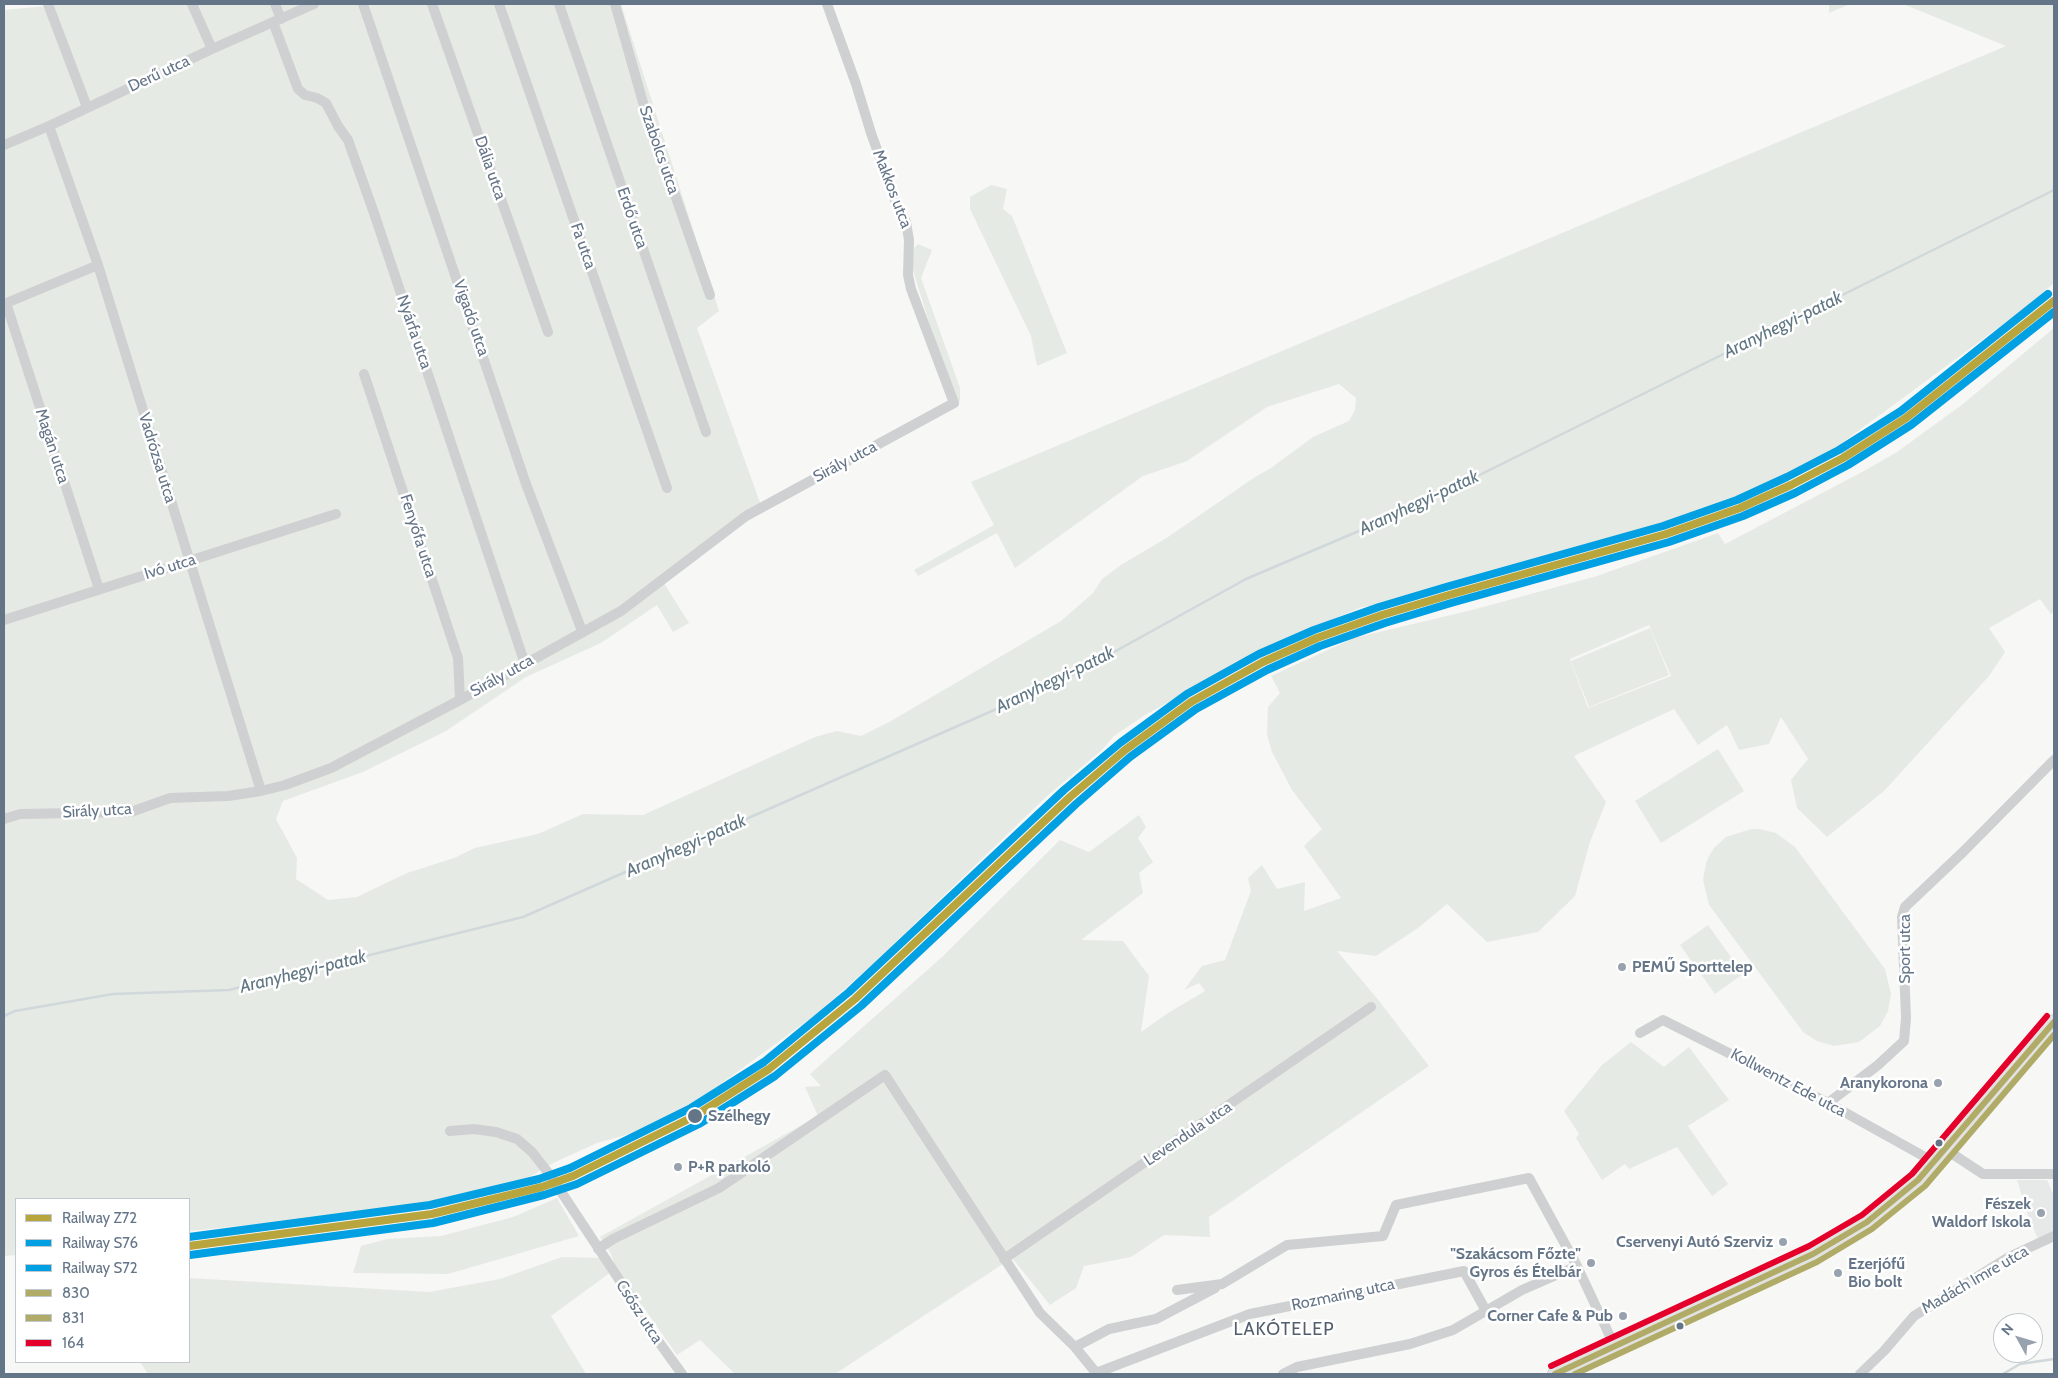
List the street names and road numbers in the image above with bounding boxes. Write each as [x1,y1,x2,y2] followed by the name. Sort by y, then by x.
[125,51,193,97] street label: Derű utca
[635,103,683,197] street label: Szabolcs utca
[470,134,510,202] street label: Dália utca
[868,147,916,231] street label: Makkos utca
[613,185,651,251] street label: Erdő utca
[566,220,600,272] street label: Fa utca
[449,277,493,359] street label: Vigadó utca
[392,292,436,372] street label: Nyárfa utca
[31,406,73,486] street label: Magán utca
[134,411,180,505] street label: Vadrózsa utca
[810,437,880,487] street label: Sirály utca
[395,492,441,580] street label: Fenyőfa utca
[142,550,198,584] street label: Ivó utca
[467,651,537,701] street label: Sirály utca
[62,800,132,822] street label: Sirály utca
[1895,914,1915,984] street label: Sport utca
[1727,1045,1849,1121] street label: Kollwentz Ede utca
[1140,1098,1236,1170] street label: Levendula utca
[1918,1242,2032,1318] street label: Madách Imre utca
[1290,1275,1396,1315] street label: Rozmaring utca
[611,1277,667,1347] street label: Csősz utca

